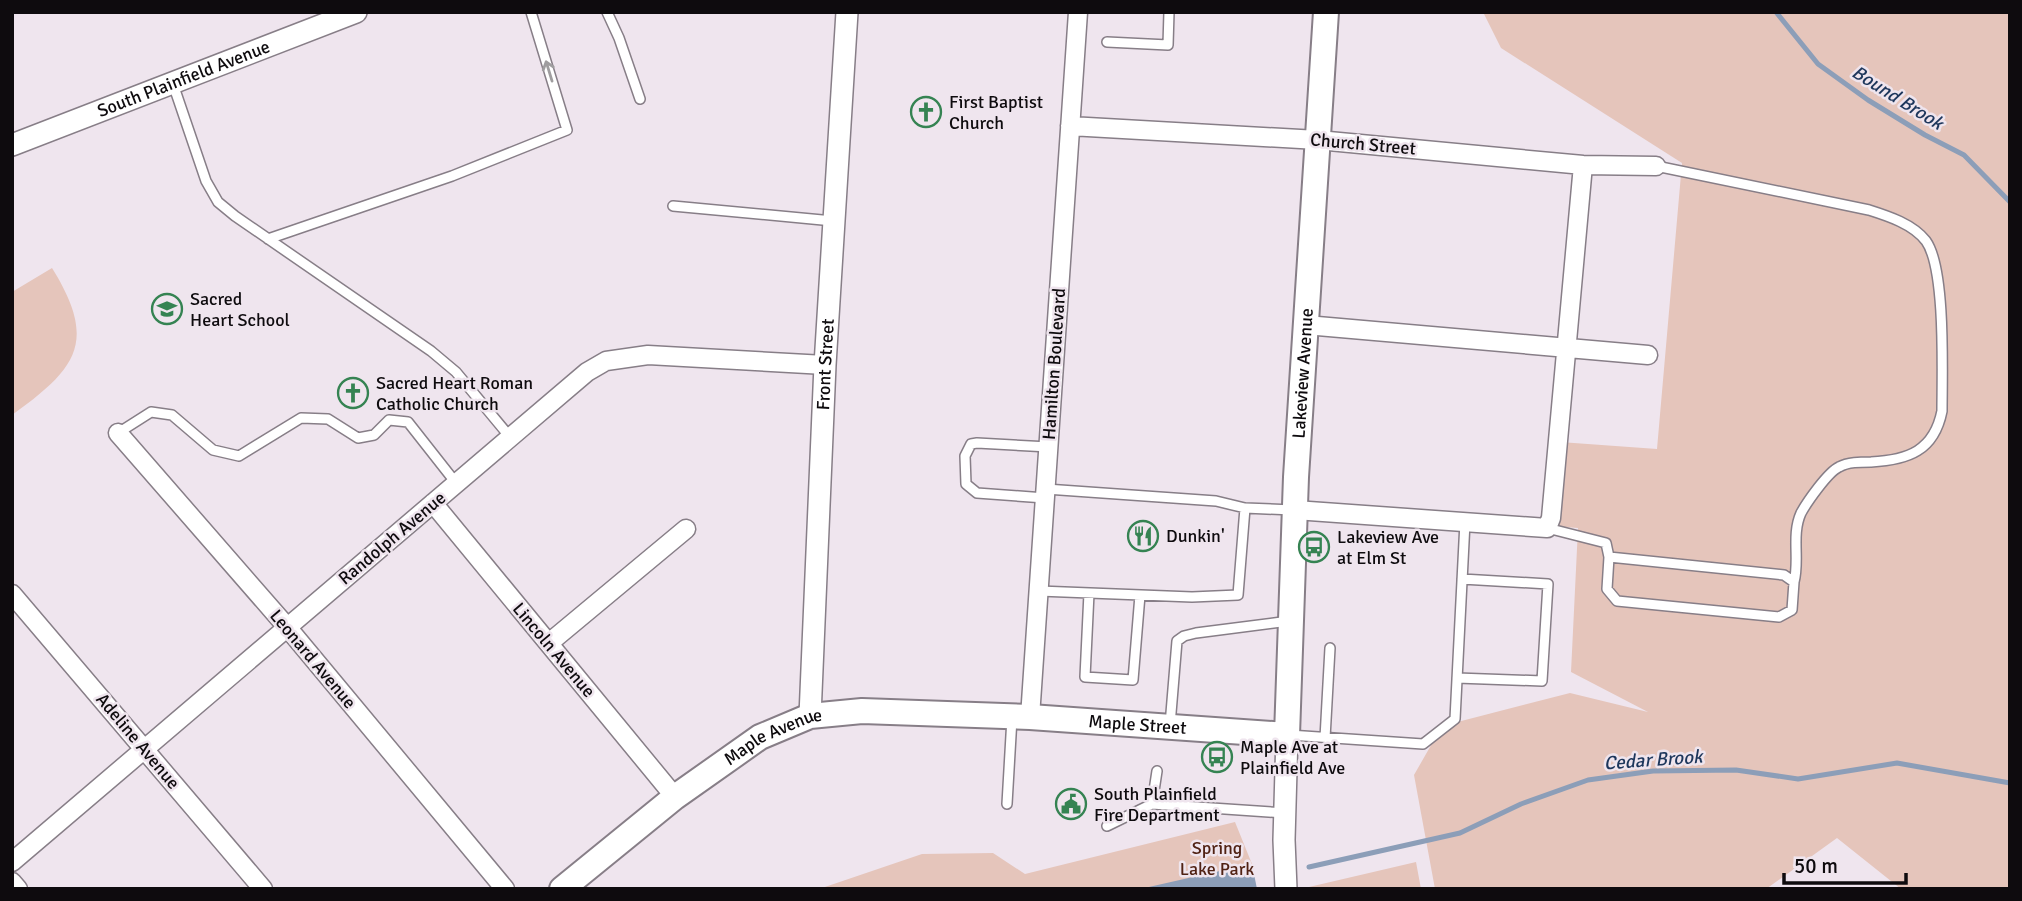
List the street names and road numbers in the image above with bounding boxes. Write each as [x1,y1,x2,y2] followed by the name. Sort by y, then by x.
[94,35,273,122] street label: South Plainfield Avenue
[1309,128,1417,160] street label: Church Street
[1038,287,1070,441] street label: Hamilton Boulevard
[1287,307,1318,439] street label: Lakeview Avenue
[812,318,839,411] street label: Front Street
[334,487,450,589] street label: Randolph Avenue
[508,598,600,702] street label: Lincoln Avenue
[265,605,361,713] street label: Leonard Avenue
[91,688,185,794] street label: Adeline Avenue
[720,704,823,770] street label: Maple Avenue
[1088,710,1187,739] street label: Maple Street

